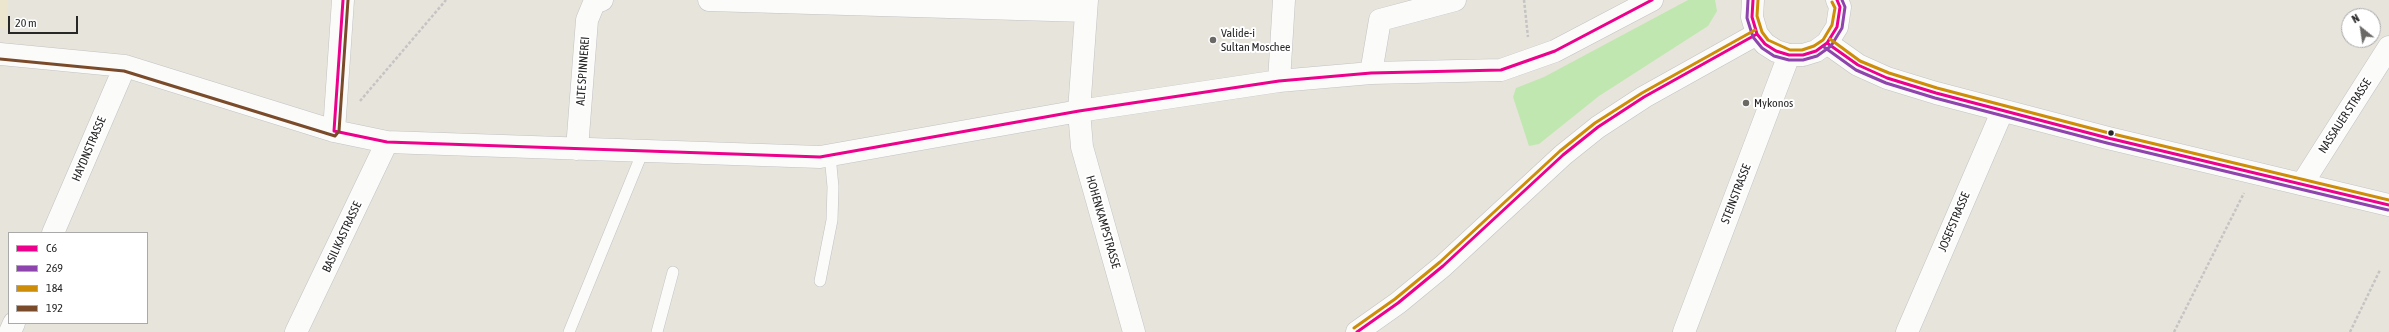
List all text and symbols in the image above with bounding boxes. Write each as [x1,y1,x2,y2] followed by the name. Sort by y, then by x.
[10,8,80,34] scale bar
[2341,8,2381,48] north arrow
[2350,12,2361,25] text: N
[15,16,37,30] text: 20 m
[1221,26,1291,54] place label: Valide-i Sultan Moschee
[1208,35,1218,45] marker: Valide-i Sultan Moschee
[573,36,593,106] street label: ALTE SPINNEREI
[2316,76,2374,156] street label: NASSAUER STRASSE
[1754,96,1793,110] place label: Mykonos
[1741,98,1751,108] marker: Mykonos
[69,115,109,183] street label: HAYDNSTRASSE
[2106,128,2116,138] unlabelled marker
[1718,162,1754,226] street label: STEINSTRASSE
[1083,174,1123,270] street label: HOHENKAMPSTRASSE
[1935,190,1973,254] street label: JOSEFSTRASSE
[319,199,365,275] street label: BASILIKASTRASSE
[8,232,148,324] legend
[46,241,57,255] text: C6
[46,261,63,275] text: 269
[46,281,63,295] text: 184
[46,301,63,315] text: 192

